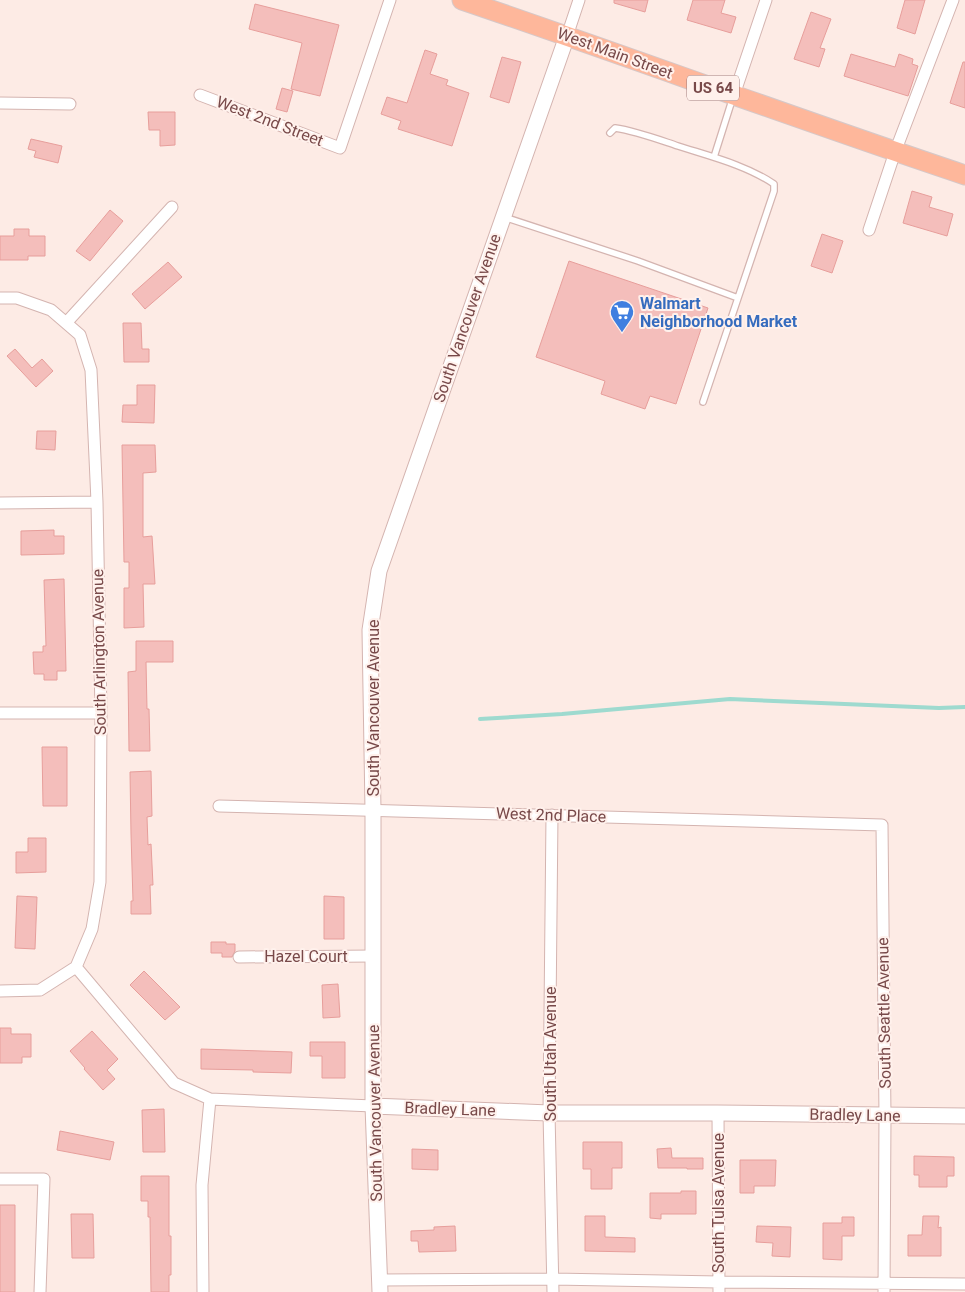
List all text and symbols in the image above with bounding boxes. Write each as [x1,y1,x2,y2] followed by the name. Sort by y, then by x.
[555,23,675,83] street label: West Main Street
[687,76,739,100] road number: US 64
[214,92,326,150] street label: West 2nd Street
[429,231,505,405] street label: South Vancouver Avenue
[640,294,798,331] place label: Walmart Neighborhood Market
[609,299,635,333] supermarket icon: Walmart Neighborhood Market
[88,569,110,735] street label: South Arlington Avenue
[364,620,383,797] street label: South Vancouver Avenue
[496,804,606,826] street label: West 2nd Place
[873,937,895,1089] street label: South Seattle Avenue
[264,947,348,966] street label: Hazel Court
[541,987,560,1121] street label: South Utah Avenue
[364,1024,386,1202] street label: South Vancouver Avenue
[404,1098,496,1120] street label: Bradley Lane
[809,1105,901,1125] street label: Bradley Lane
[709,1133,728,1273] street label: South Tulsa Avenue

